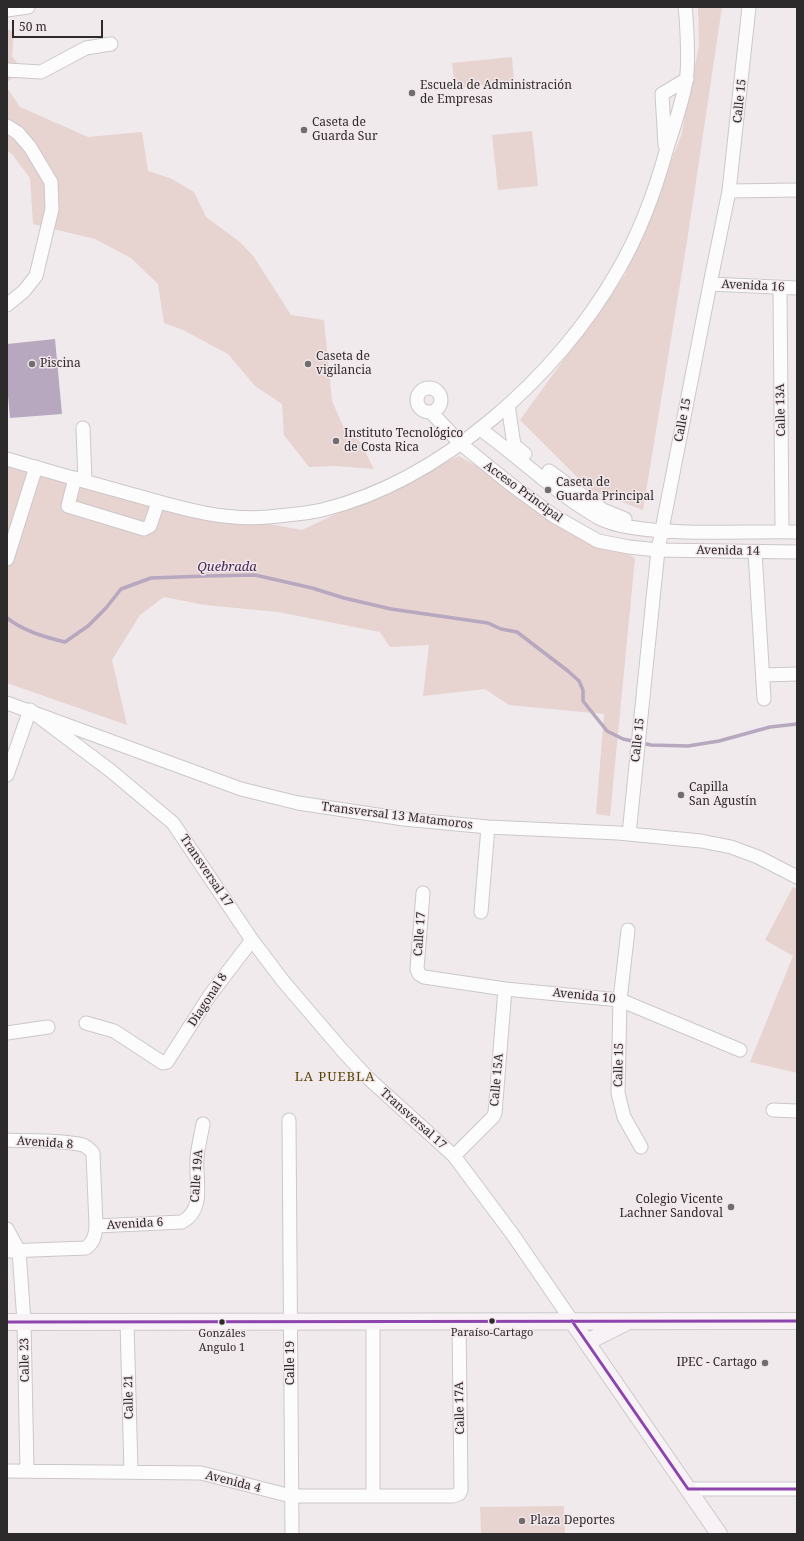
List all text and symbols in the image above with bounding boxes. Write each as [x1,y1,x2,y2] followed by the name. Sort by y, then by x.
[14,12,105,38] scale bar
[19,18,47,35] text: 50 m
[731,78,749,124] street label: Calle 15
[420,79,572,107] place label: Escuela de Administración de Empresas
[407,88,417,98] marker: Escuela de Administración de Empresas
[312,116,378,144] place label: Caseta de Guarda Sur
[299,125,309,135] marker: Caseta de Guarda Sur
[721,277,785,295] street label: Avenida 16
[316,350,372,378] place label: Caseta de vigilancia
[40,357,81,371] place label: Piscina
[27,359,37,369] marker: Piscina
[303,359,313,369] marker: Caseta de vigilancia
[773,383,789,437] street label: Calle 13A
[672,397,694,443] street label: Calle 15
[344,427,463,455] place label: Instituto Tecnológico de Costa Rica
[331,436,341,446] marker: Instituto Tecnológico de Costa Rica
[481,459,565,525] street label: Acceso Principal
[556,476,654,504] place label: Caseta de Guarda Principal
[543,485,553,495] marker: Caseta de Guarda Principal
[696,543,760,559] street label: Avenida 14
[197,559,257,575] water label: Quebrada
[629,717,647,763] street label: Calle 15
[689,781,757,809] place label: Capilla San Agustín
[676,790,686,800] marker: Capilla San Agustín
[320,800,474,832] street label: Transversal 13 Matamoros
[177,832,235,910] street label: Transversal 17
[411,911,429,957] street label: Calle 17
[185,971,231,1029] street label: Diagonal 8
[552,986,616,1006] street label: Avenida 10
[611,1043,627,1087] street label: Calle 15
[488,1053,506,1107] street label: Calle 15A
[295,1069,375,1085] district label: LA PUEBLA
[377,1086,449,1152] street label: Transversal 17
[16,1134,74,1152] street label: Avenida 8
[188,1149,206,1203] street label: Calle 19A
[620,1193,723,1221] place label: Colegio Vicente Lachner Sandoval
[726,1202,736,1212] marker: Colegio Vicente Lachner Sandoval
[106,1215,164,1233] street label: Avenida 6
[487,1316,497,1326] marker: Paraíso-Cartago
[217,1317,227,1327] marker: Gonzáles Angulo 1
[451,1326,533,1340] place label: Paraíso-Cartago
[198,1327,246,1353] place label: Gonzáles Angulo 1
[17,1338,33,1382] street label: Calle 23
[284,1341,298,1385] street label: Calle 19
[676,1356,757,1370] place label: IPEC - Cartago
[760,1358,770,1368] marker: IPEC - Cartago
[121,1375,137,1419] street label: Calle 21
[452,1381,468,1435] street label: Calle 17A
[204,1468,262,1496] street label: Avenida 4
[530,1514,615,1528] place label: Plaza Deportes
[517,1516,527,1526] marker: Plaza Deportes

